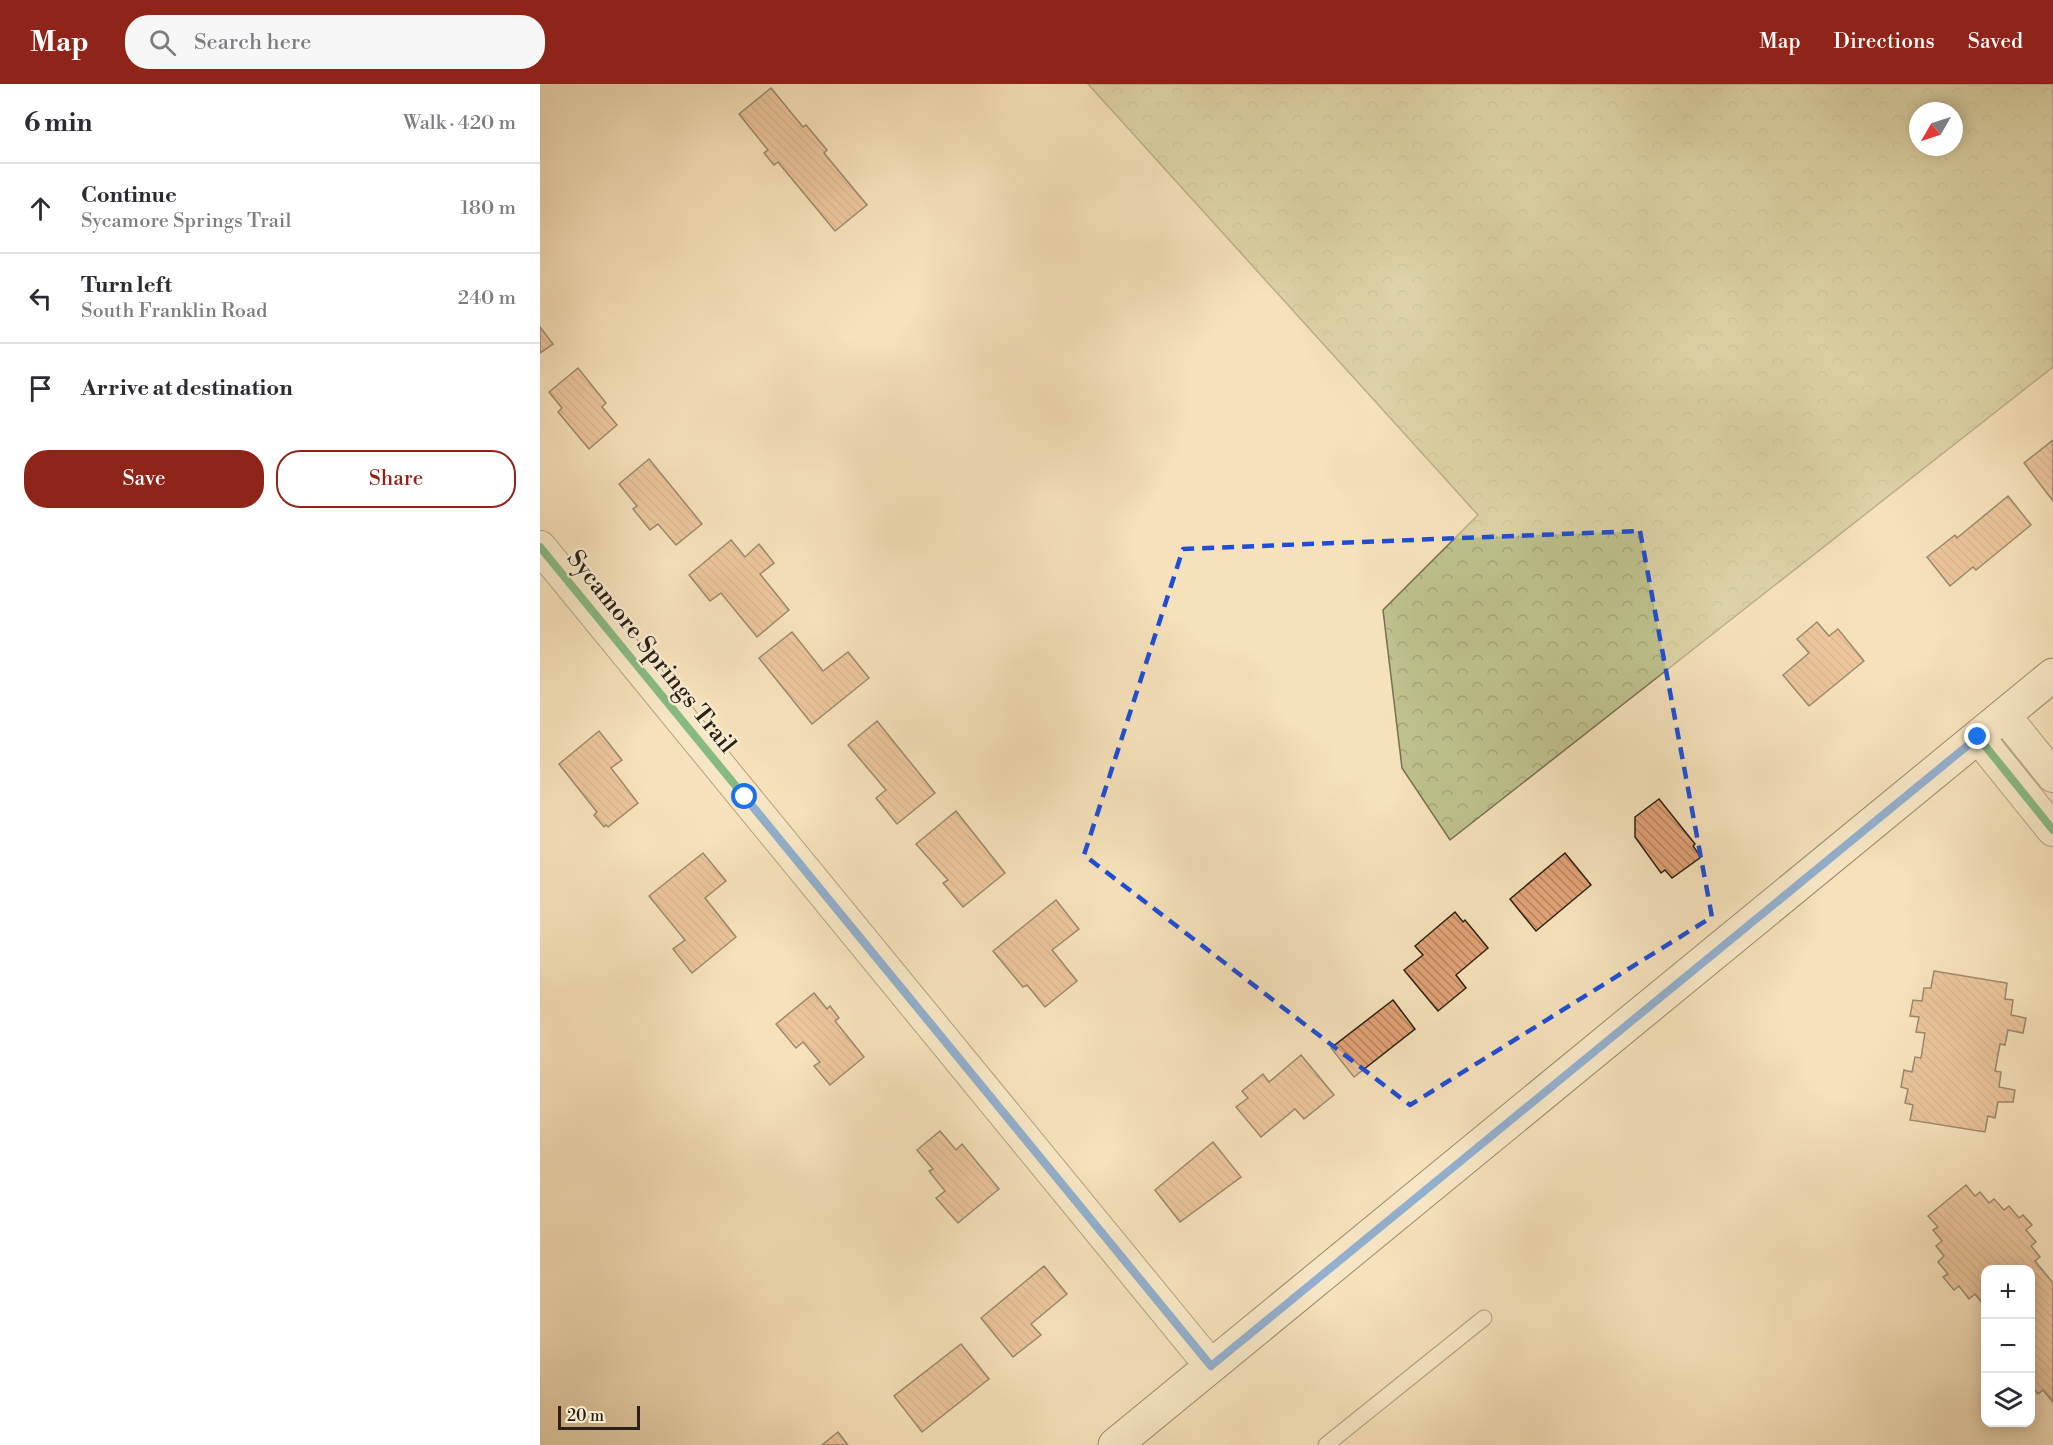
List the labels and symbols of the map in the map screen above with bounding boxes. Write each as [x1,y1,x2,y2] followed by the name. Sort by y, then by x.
[1909,102,1963,156] north arrow
[560,544,742,760] street label: Sycamore Springs Trail
[1964,723,1990,749] route end
[731,783,757,809] route start
[558,1403,640,1430] scale bar

